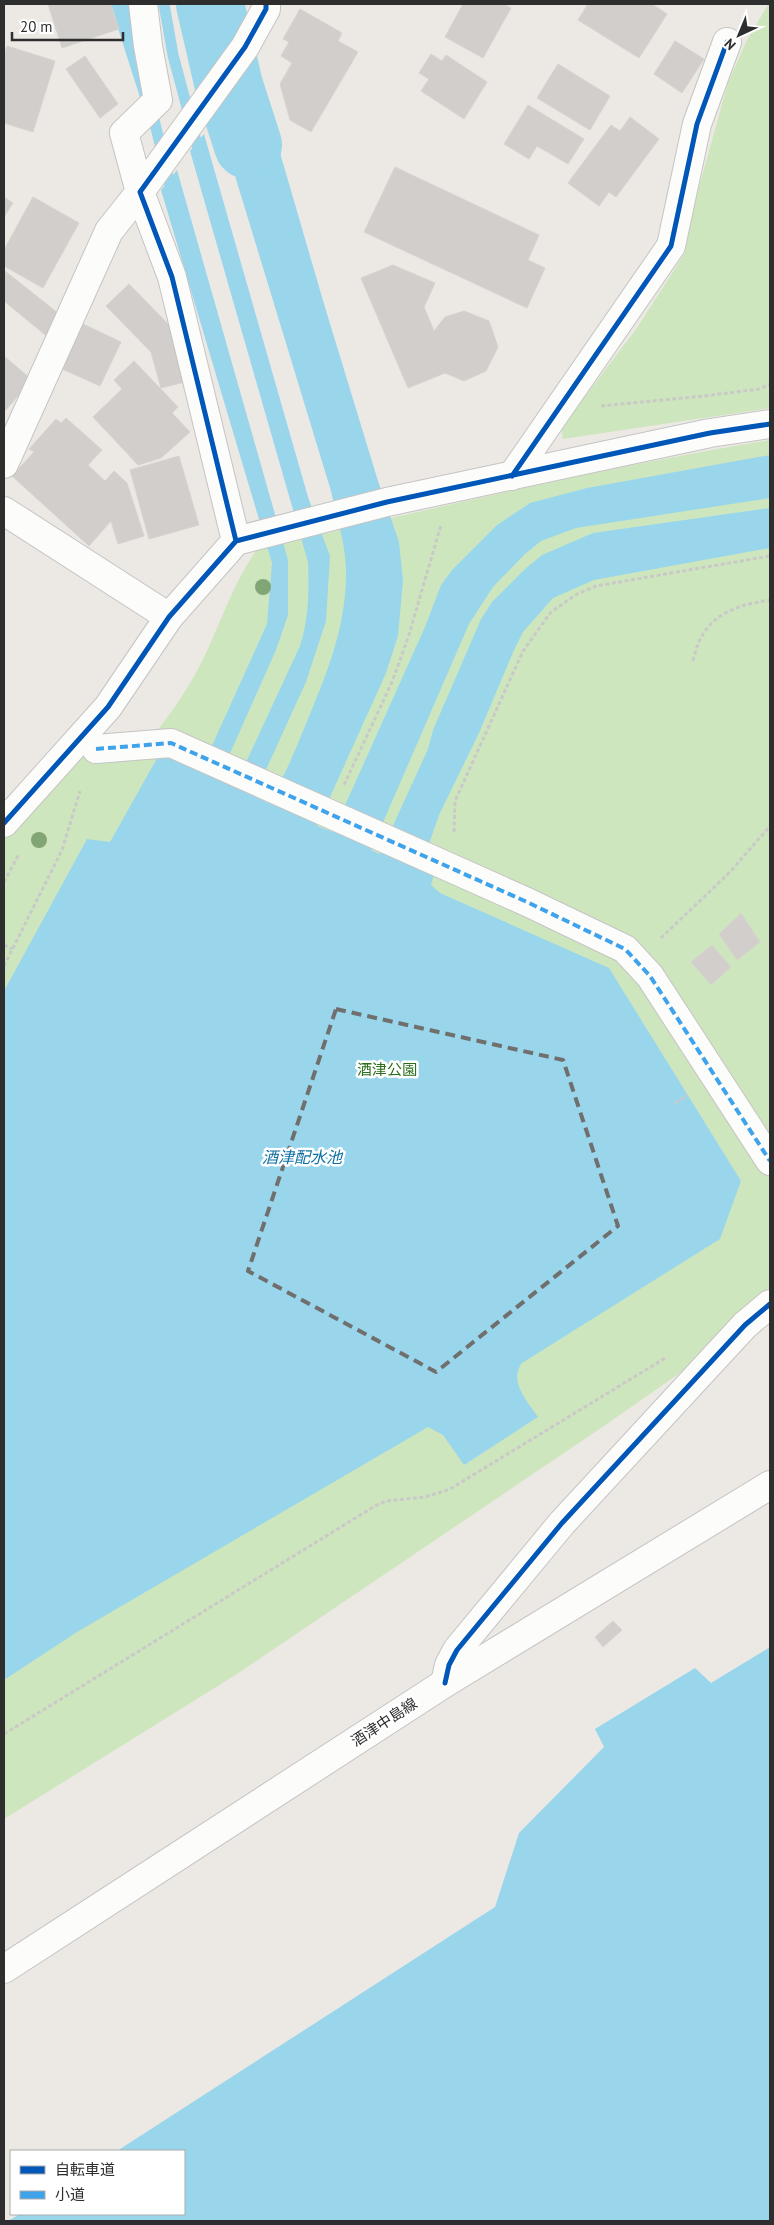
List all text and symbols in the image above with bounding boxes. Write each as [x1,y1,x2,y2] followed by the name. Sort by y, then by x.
[12,10,124,42] scale bar
[714,10,764,60] north arrow
[20,17,53,36] text: 20 m
[720,35,740,54] text: N
[357,1060,417,1079] park label: 酒津公園
[262,1147,344,1167] water label: 酒津配水池
[347,1694,421,1750] street label: 酒津中島線
[10,2150,185,2215] legend
[55,2160,115,2179] text: 自転車道
[55,2185,85,2204] text: 小道

